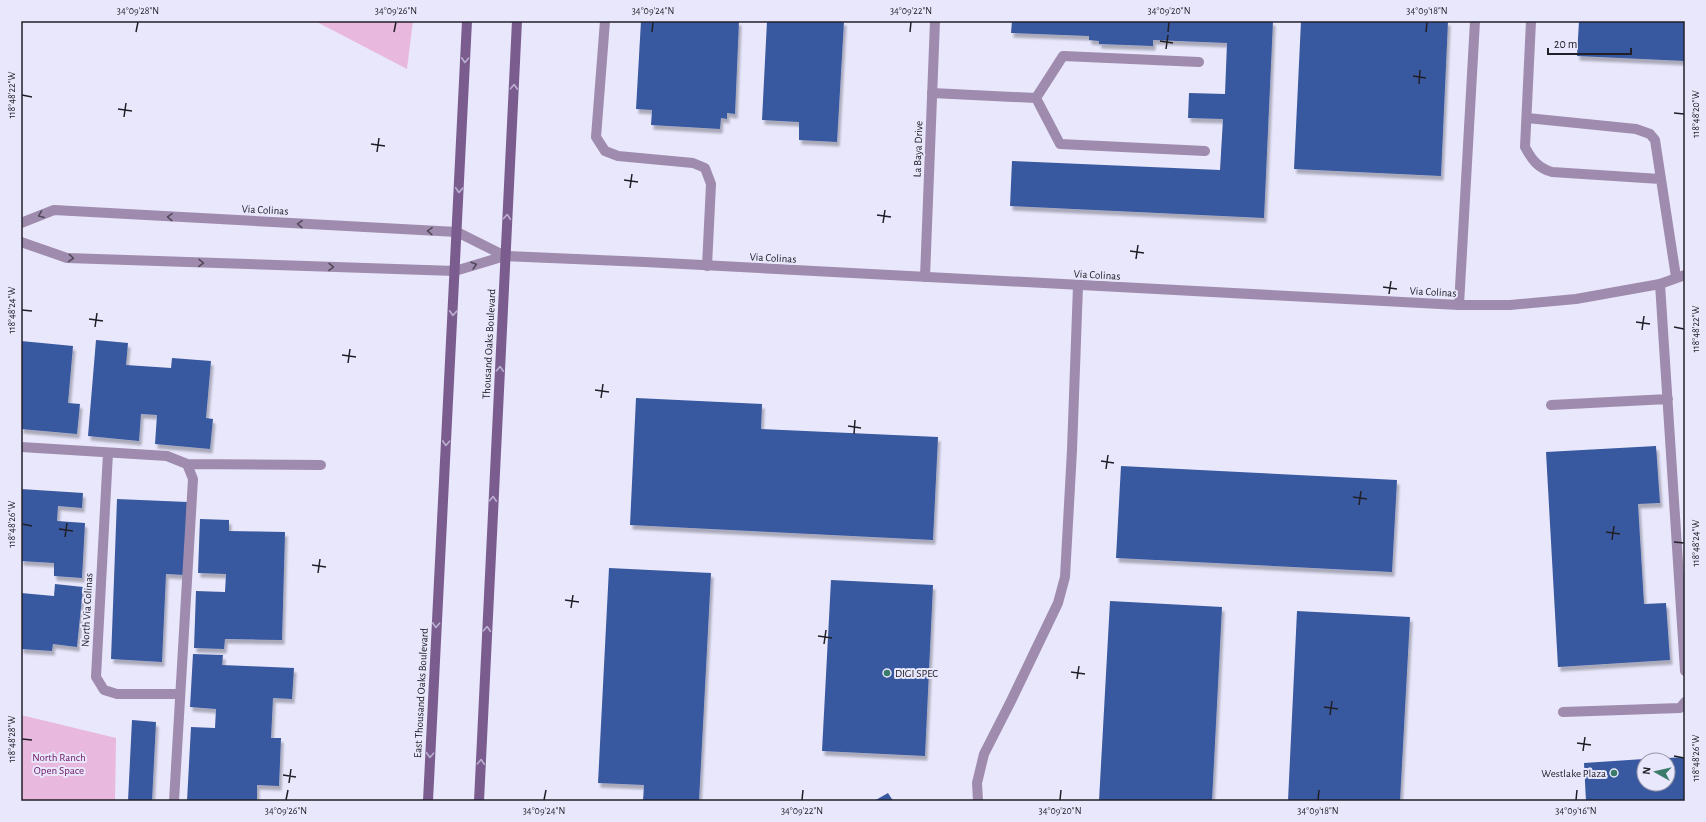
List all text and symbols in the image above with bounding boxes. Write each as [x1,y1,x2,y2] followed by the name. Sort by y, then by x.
[117,6,159,16] text: 34°09'28"N
[375,6,417,16] text: 34°09'26"N
[632,6,674,16] text: 34°09'24"N
[890,6,932,16] text: 34°09'22"N
[1148,6,1190,16] text: 34°09'20"N
[1406,6,1448,16] text: 34°09'18"N
[1548,30,1631,56] scale bar
[1554,38,1577,50] text: 20 m
[460,57,469,63] one-way arrow
[7,72,17,118] text: 118°48'22"W
[510,84,518,90] one-way arrow
[1691,90,1701,138] text: 118°48'20"W
[912,121,924,177] street label: La Baya Drive
[454,187,463,193] one-way arrow
[241,203,289,217] street label: Via Colinas
[38,211,45,219] one-way arrow
[167,212,173,221] one-way arrow
[503,214,512,220] one-way arrow
[297,219,303,228] one-way arrow
[427,226,433,235] one-way arrow
[749,251,797,265] street label: Via Colinas
[68,253,74,262] one-way arrow
[198,259,204,267] one-way arrow
[471,261,478,270] one-way arrow
[328,263,334,272] one-way arrow
[1073,268,1121,282] street label: Via Colinas
[1409,285,1457,299] street label: Via Colinas
[7,286,17,334] text: 118°48'24"W
[481,288,497,399] street label: Thousand Oaks Boulevard
[1691,306,1701,352] text: 118°48'22"W
[448,310,457,316] one-way arrow
[495,366,504,372] one-way arrow
[441,440,450,446] one-way arrow
[489,496,498,502] one-way arrow
[7,500,17,547] text: 118°48'26"W
[1691,519,1701,567] text: 118°48'24"W
[80,573,94,647] street label: North Via Colinas
[432,622,441,628] one-way arrow
[483,626,491,632] one-way arrow
[412,627,430,758] street label: East Thousand Oaks Boulevard
[882,668,892,678] marker: DIGI SPEC
[895,668,938,679] place label: DIGI SPEC
[7,715,17,762] text: 118°48'28"W
[1691,734,1701,781] text: 118°48'26"W
[32,752,86,776] park label: North Ranch Open Space
[426,752,435,758] one-way arrow
[1636,752,1676,792] north arrow
[476,759,485,765] one-way arrow
[1641,766,1653,775] text: N
[1541,768,1606,779] place label: Westlake Plaza
[1609,768,1619,778] marker: Westlake Plaza
[265,806,307,816] text: 34°09'26"N
[523,806,565,816] text: 34°09'24"N
[781,806,823,816] text: 34°09'22"N
[1039,806,1081,816] text: 34°09'20"N
[1297,806,1339,816] text: 34°09'18"N
[1555,806,1597,816] text: 34°09'16"N

